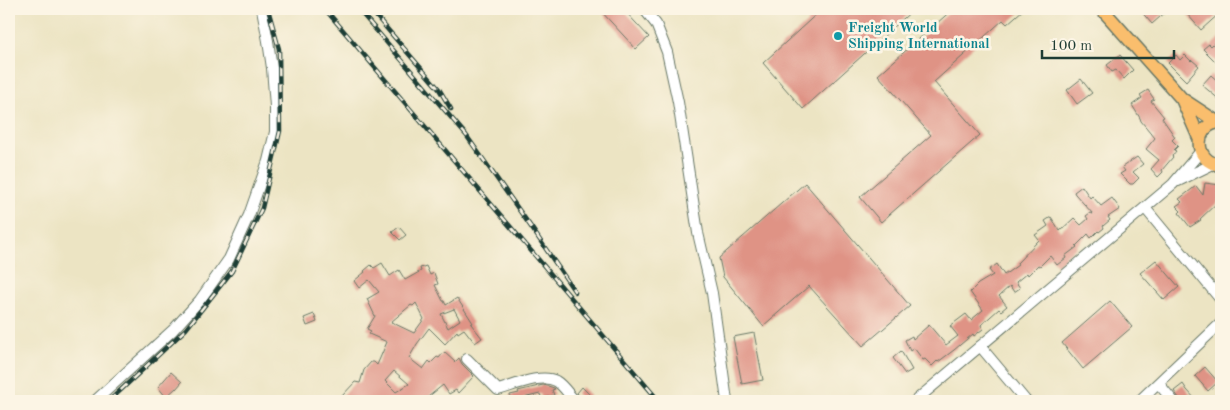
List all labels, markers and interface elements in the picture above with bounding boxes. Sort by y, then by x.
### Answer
place label: Freight World Shipping International [848,21,990,51]
scale bar [1042,28,1175,60]
marker: Freight World Shipping International [832,30,844,42]
text: 100 m [1050,39,1092,54]

